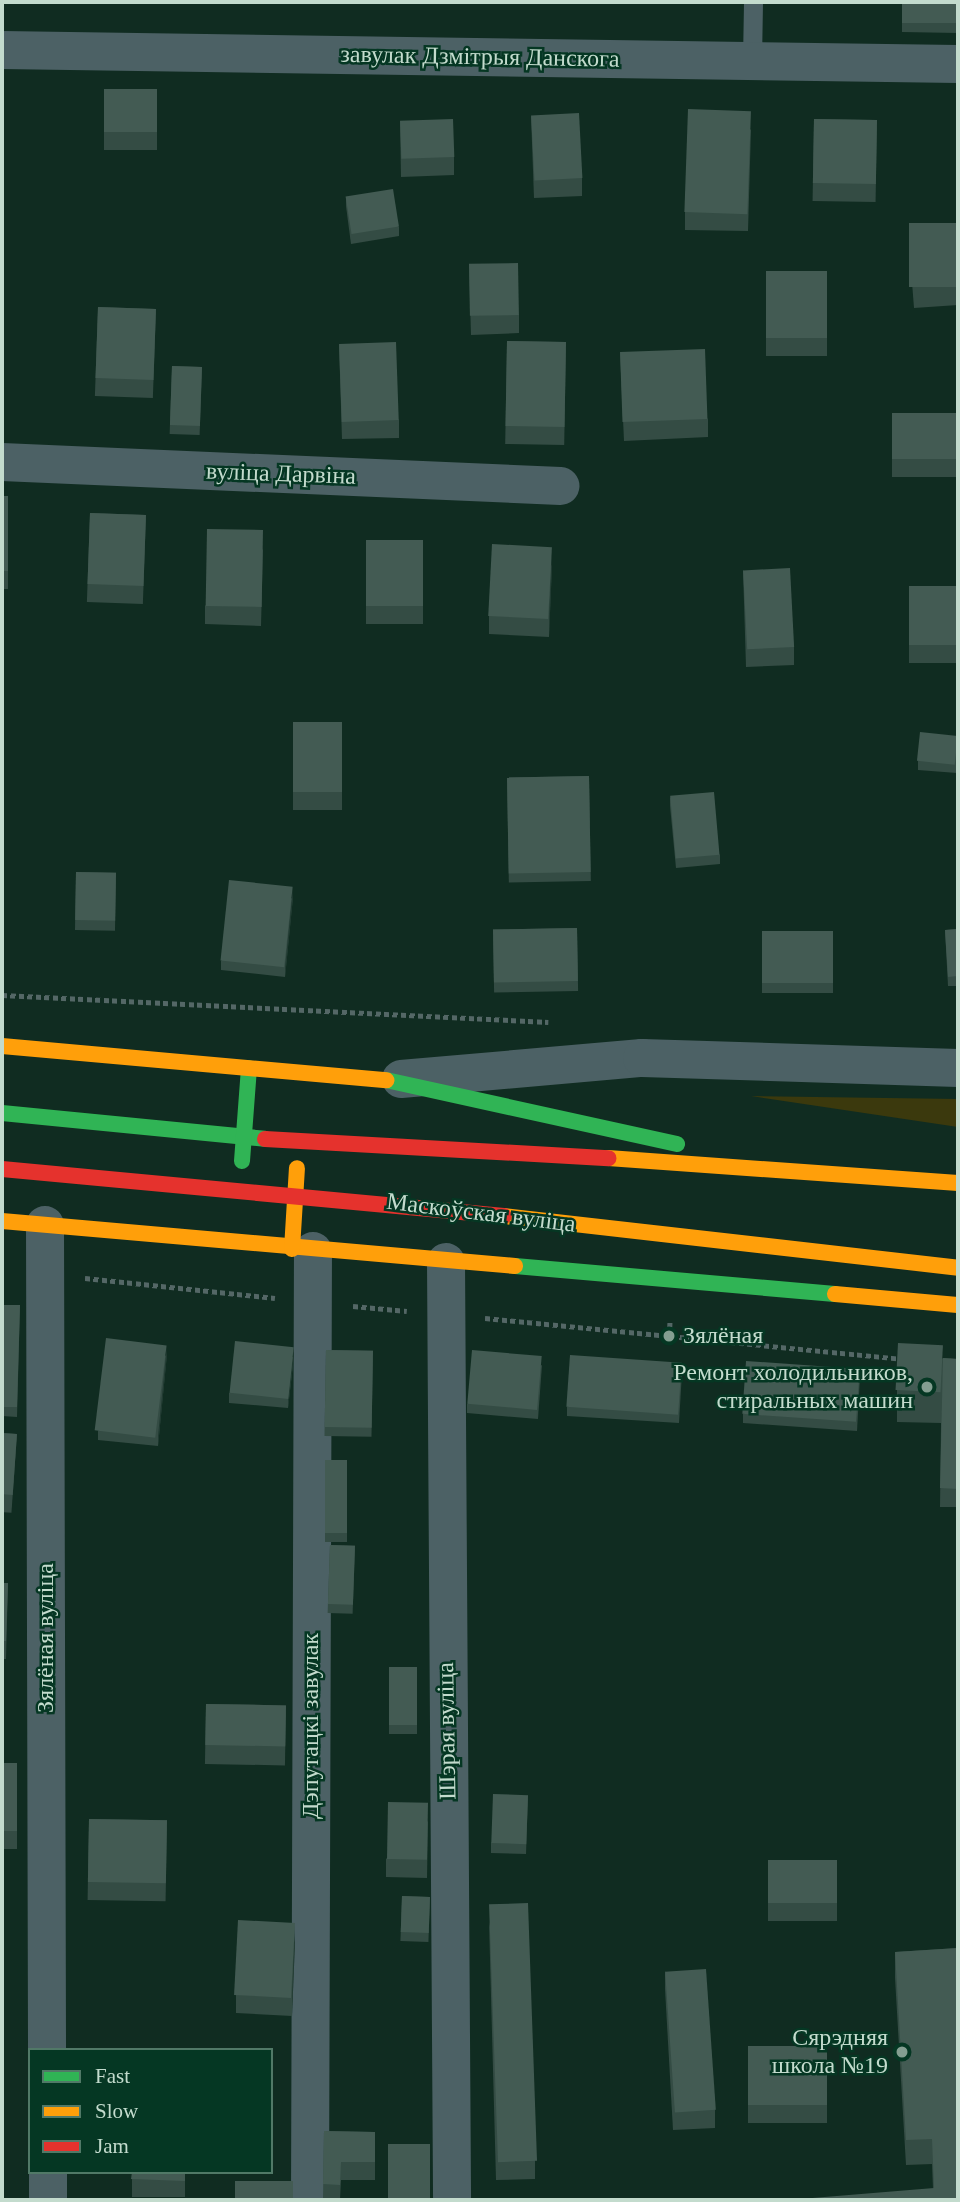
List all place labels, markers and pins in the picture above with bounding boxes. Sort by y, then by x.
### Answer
place label: Зялёная [683,1322,763,1350]
marker: Зялёная [661,1328,677,1344]
place label: Ремонт холодильников, стиральных машин [673,1359,913,1415]
marker: Ремонт холодильников, стиральных машин [919,1379,935,1395]
place label: Сярэдняя школа №19 [772,2024,888,2080]
marker: Сярэдняя школа №19 [894,2044,910,2060]

